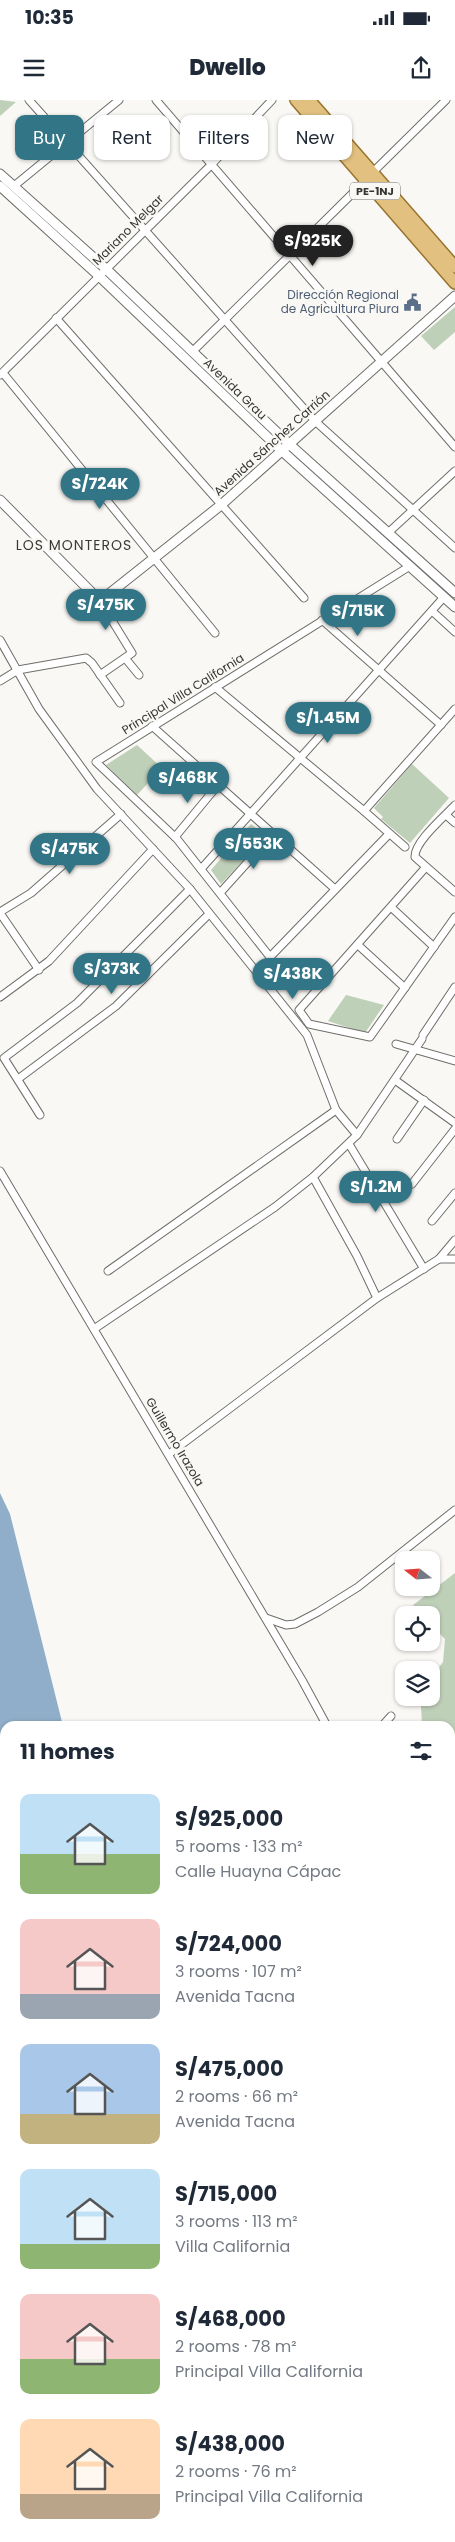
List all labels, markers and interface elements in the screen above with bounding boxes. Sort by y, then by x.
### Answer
text: 10:35 [25,4,74,31]
text: Dwello [189,52,266,83]
icon: menu [20,54,48,82]
icon: share [407,54,435,82]
chip: Buy [15,115,84,160]
chip: Rent [94,115,170,160]
chip: Filters [180,115,268,160]
chip: New [278,115,352,160]
road number: PE-1NJ [350,182,400,200]
street label: Mariano Melgar [88,190,167,269]
pin: S/925K [272,224,354,267]
text: S/925K [284,229,342,252]
place label: Dirección Regional de Agricultura Piura [281,286,399,317]
public building icon: Dirección Regional de Agricultura Piura [403,292,423,312]
street label: Avenida Grau [200,354,271,423]
street label: Avenida Sánchez Carrión [210,386,333,499]
pin: S/724K [59,468,141,510]
text: S/724K [72,472,128,495]
district label: LOS MONTEROS [16,535,132,555]
pin: S/475K [65,588,147,631]
text: S/475K [77,593,135,616]
pin: S/715K [317,594,399,637]
text: S/715K [331,599,385,622]
street label: Principal Villa California [118,649,247,738]
pin: S/1.45M [282,702,374,744]
text: S/1.45M [296,706,360,729]
pin: S/468K [147,762,229,804]
text: S/468K [158,766,218,789]
pin: S/553K [213,828,295,870]
pin: S/475K [29,832,111,875]
text: S/553K [225,832,283,855]
text: S/475K [41,837,99,860]
pin: S/373K [71,952,153,995]
text: S/373K [84,957,140,980]
pin: S/438K [252,958,334,1000]
text: S/438K [263,962,323,985]
pin: S/1.2M [335,1170,417,1213]
text: S/1.2M [350,1175,402,1198]
street label: Guillermo Irazola [142,1394,209,1489]
north arrow [395,1551,440,1596]
map controls [395,1551,440,1706]
button: locate [395,1606,440,1651]
button: layers [395,1661,440,1706]
text: 11 homes [20,1737,115,1766]
icon: filters [407,1737,435,1765]
text: S/925,000 [175,1804,283,1833]
icon: home [60,1814,120,1874]
text: 5 rooms · 133 m² [175,1835,303,1858]
text: Calle Huayna Cápac [175,1860,341,1883]
text: S/724,000 [175,1929,282,1958]
icon: home [60,1939,120,1999]
text: 3 rooms · 107 m² [175,1960,302,1983]
text: Avenida Tacna [175,1985,295,2008]
text: S/475,000 [175,2054,284,2083]
icon: home [60,2064,120,2124]
text: 2 rooms · 66 m² [175,2085,298,2108]
text: Avenida Tacna [175,2110,295,2133]
text: S/715,000 [175,2179,277,2208]
icon: home [60,2189,120,2249]
text: 3 rooms · 113 m² [175,2210,298,2233]
text: Villa California [175,2235,290,2258]
text: S/468,000 [175,2304,286,2333]
icon: home [60,2314,120,2374]
text: 2 rooms · 78 m² [175,2335,297,2358]
text: Principal Villa California [175,2360,363,2383]
text: S/438,000 [175,2429,285,2458]
icon: home [60,2439,120,2499]
text: 2 rooms · 76 m² [175,2460,297,2483]
text: Principal Villa California [175,2485,363,2508]

